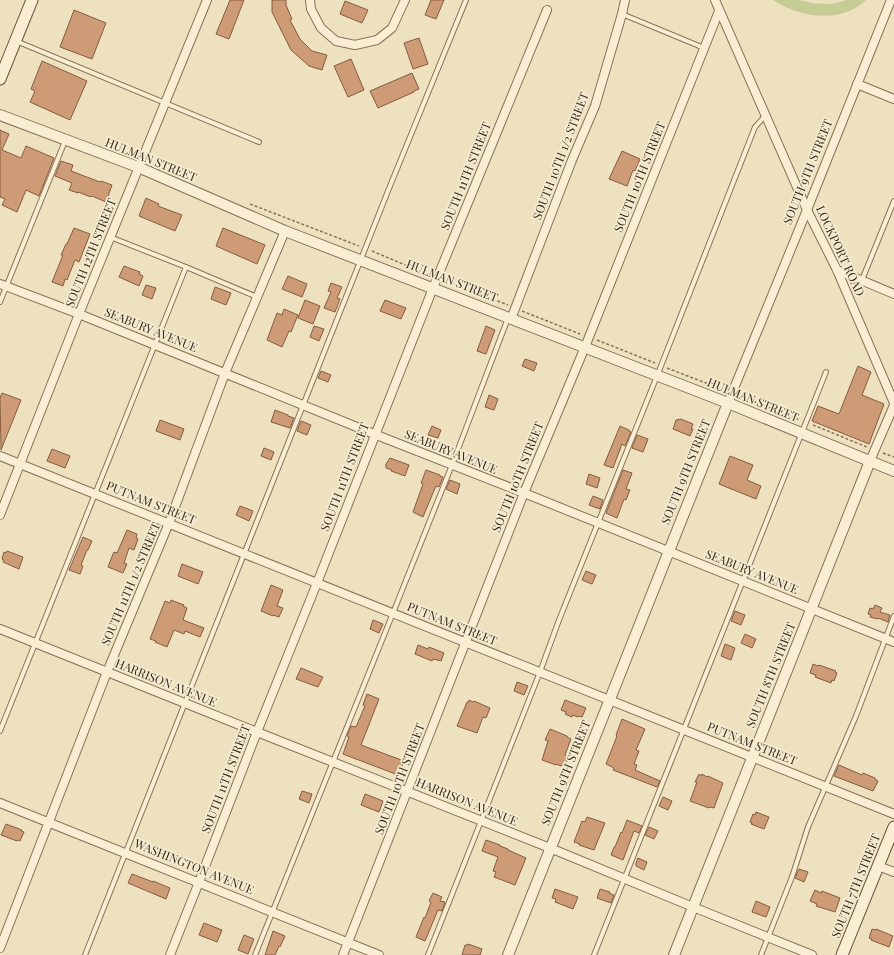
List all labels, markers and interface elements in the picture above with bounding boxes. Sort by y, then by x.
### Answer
street label: SOUTH 10TH 1/2 STREET [528,89,592,222]
street label: SOUTH 9TH STREET [779,116,836,227]
street label: SOUTH 10TH STREET [610,118,669,234]
street label: SOUTH 11TH STREET [436,119,494,232]
street label: HULMAN STREET [103,133,200,185]
street label: SOUTH 12TH STREET [61,195,120,310]
street label: LOCKPORT ROAD [813,203,869,299]
street label: HULMAN STREET [404,255,501,305]
street label: SEABURY AVENUE [102,303,200,355]
street label: HULMAN STREET [705,373,802,425]
street label: SOUTH 9TH STREET [657,416,714,527]
street label: SOUTH 10TH STREET [488,418,547,534]
street label: SOUTH 11TH STREET [316,420,372,533]
street label: SEABURY AVENUE [402,425,500,477]
street label: PUTNAM STREET [104,477,199,528]
street label: SOUTH 11TH 1/2 STREET [97,519,164,648]
street label: SEABURY AVENUE [703,545,801,597]
street label: PUTNAM STREET [405,598,500,649]
street label: SOUTH 8TH STREET [742,619,799,730]
street label: HARRISON AVENUE [113,654,220,710]
street label: SOUTH 9TH STREET [537,717,594,828]
street label: PUTNAM STREET [705,718,800,769]
street label: SOUTH 10TH STREET [370,720,428,837]
street label: SOUTH 11TH STREET [197,722,253,835]
street label: HARRISON AVENUE [414,773,521,829]
street label: SOUTH 7TH STREET [827,831,884,940]
street label: WASHINGTON AVENUE [131,834,256,897]

